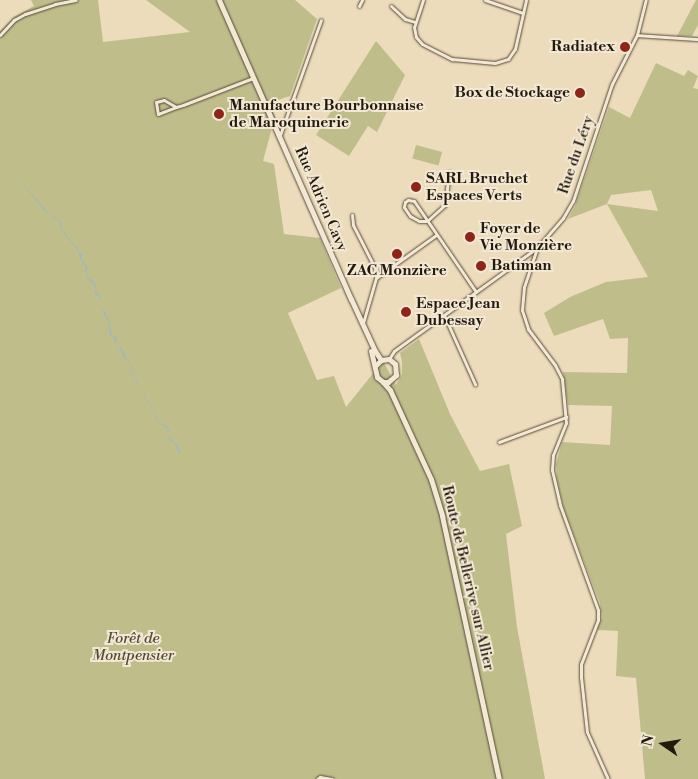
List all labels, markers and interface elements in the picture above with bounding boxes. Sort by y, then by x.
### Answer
place label: Radiatex [551,38,615,56]
marker: Radiatex [619,41,631,53]
place label: Box de Stockage [454,84,570,102]
marker: Box de Stockage [574,87,586,99]
place label: Manufacture Bourbonnaise de Maroquinerie [229,96,424,131]
marker: Manufacture Bourbonnaise de Maroquinerie [213,108,225,120]
street label: Rue du Léry [554,114,598,196]
street label: Rue Adrien Cavy [291,144,351,254]
place label: SARL Bruchet Espaces Verts [426,169,528,204]
marker: SARL Bruchet Espaces Verts [410,181,422,193]
place label: Foyer de Vie Monzière [480,219,572,254]
marker: Foyer de Vie Monzière [464,231,476,243]
marker: ZAC Monzière [391,248,403,260]
place label: Batiman [491,257,551,275]
marker: Batiman [475,260,487,272]
place label: ZAC Monzière [347,262,447,280]
place label: Espace Jean Dubessay [416,294,500,329]
marker: Espace Jean Dubessay [400,306,412,318]
street label: Route de Bellerive sur Allier [438,484,498,672]
park label: Forêt de Montpensier [92,629,174,664]
north arrow [638,719,688,769]
text: N [638,733,658,748]

